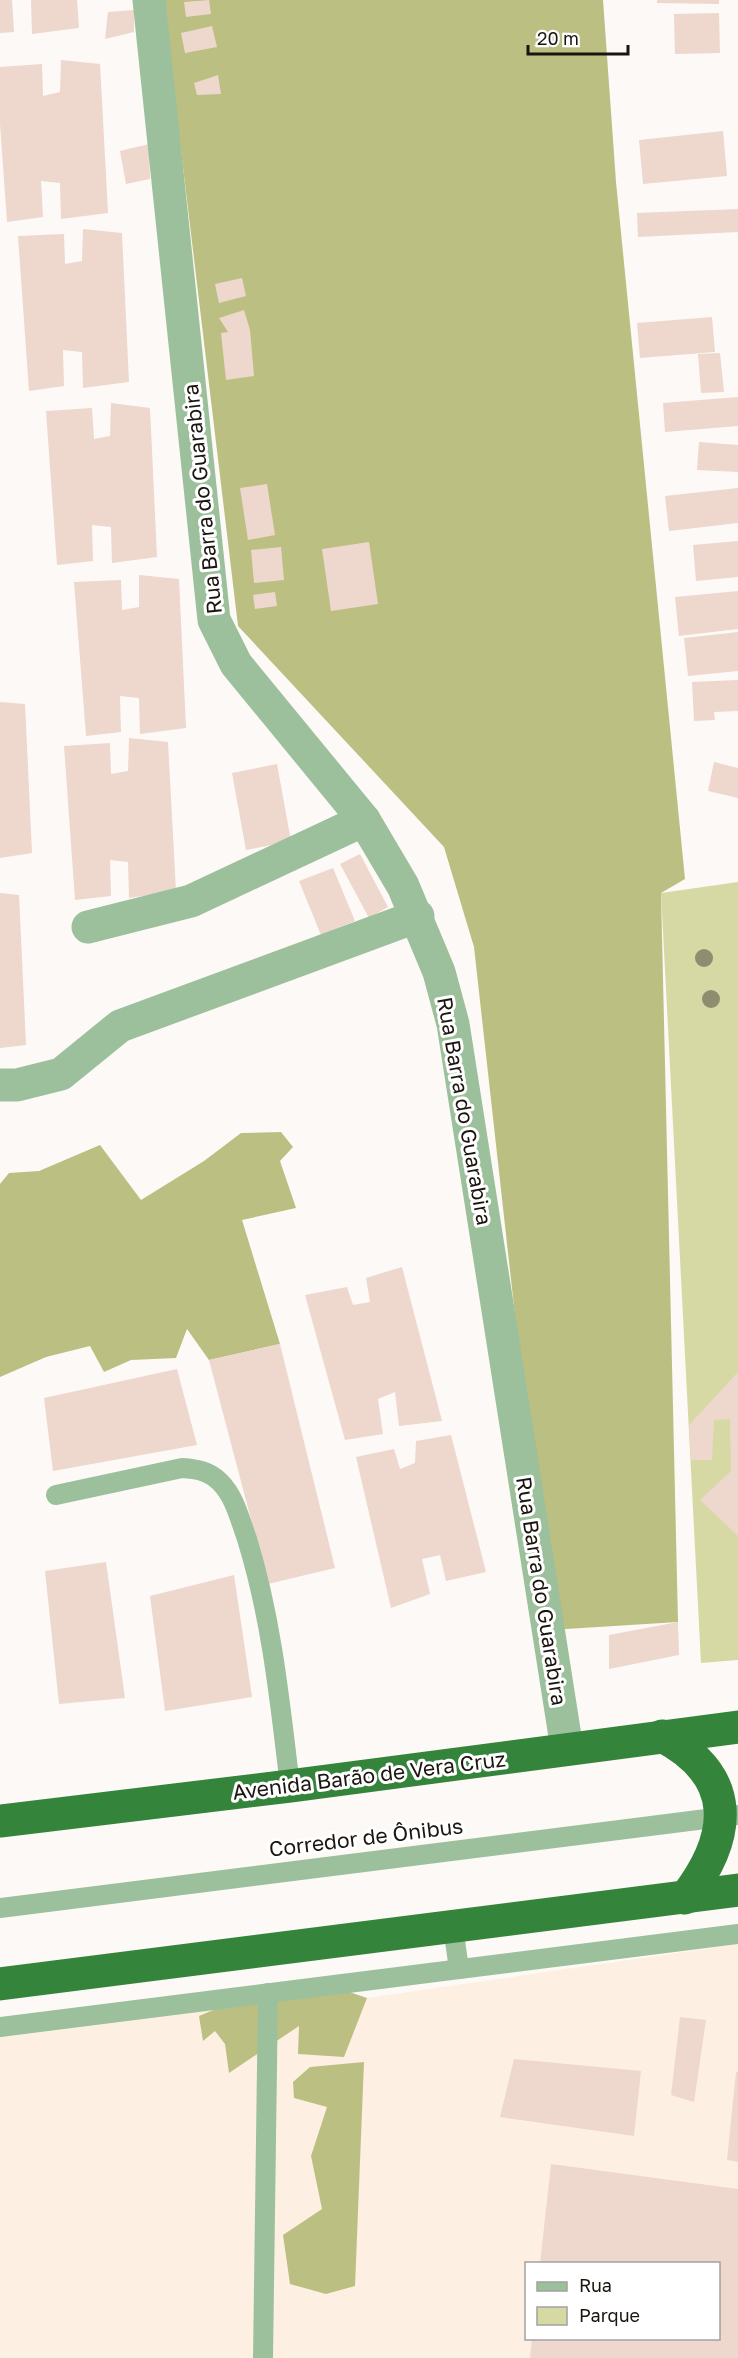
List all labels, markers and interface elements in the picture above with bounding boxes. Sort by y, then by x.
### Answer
scale bar [528,18,628,56]
text: 20 m [537,27,579,49]
street label: Rua Barra do Guarabira [177,383,227,615]
street label: Rua Barra do Guarabira [432,995,498,1227]
street label: Rua Barra do Guarabira [511,1475,573,1707]
street label: Avenida Barão de Vera Cruz [231,1745,507,1805]
street label: Corredor de Ônibus [267,1812,465,1862]
legend [525,2262,720,2340]
text: Rua [579,2274,612,2296]
text: Parque [579,2304,640,2326]

